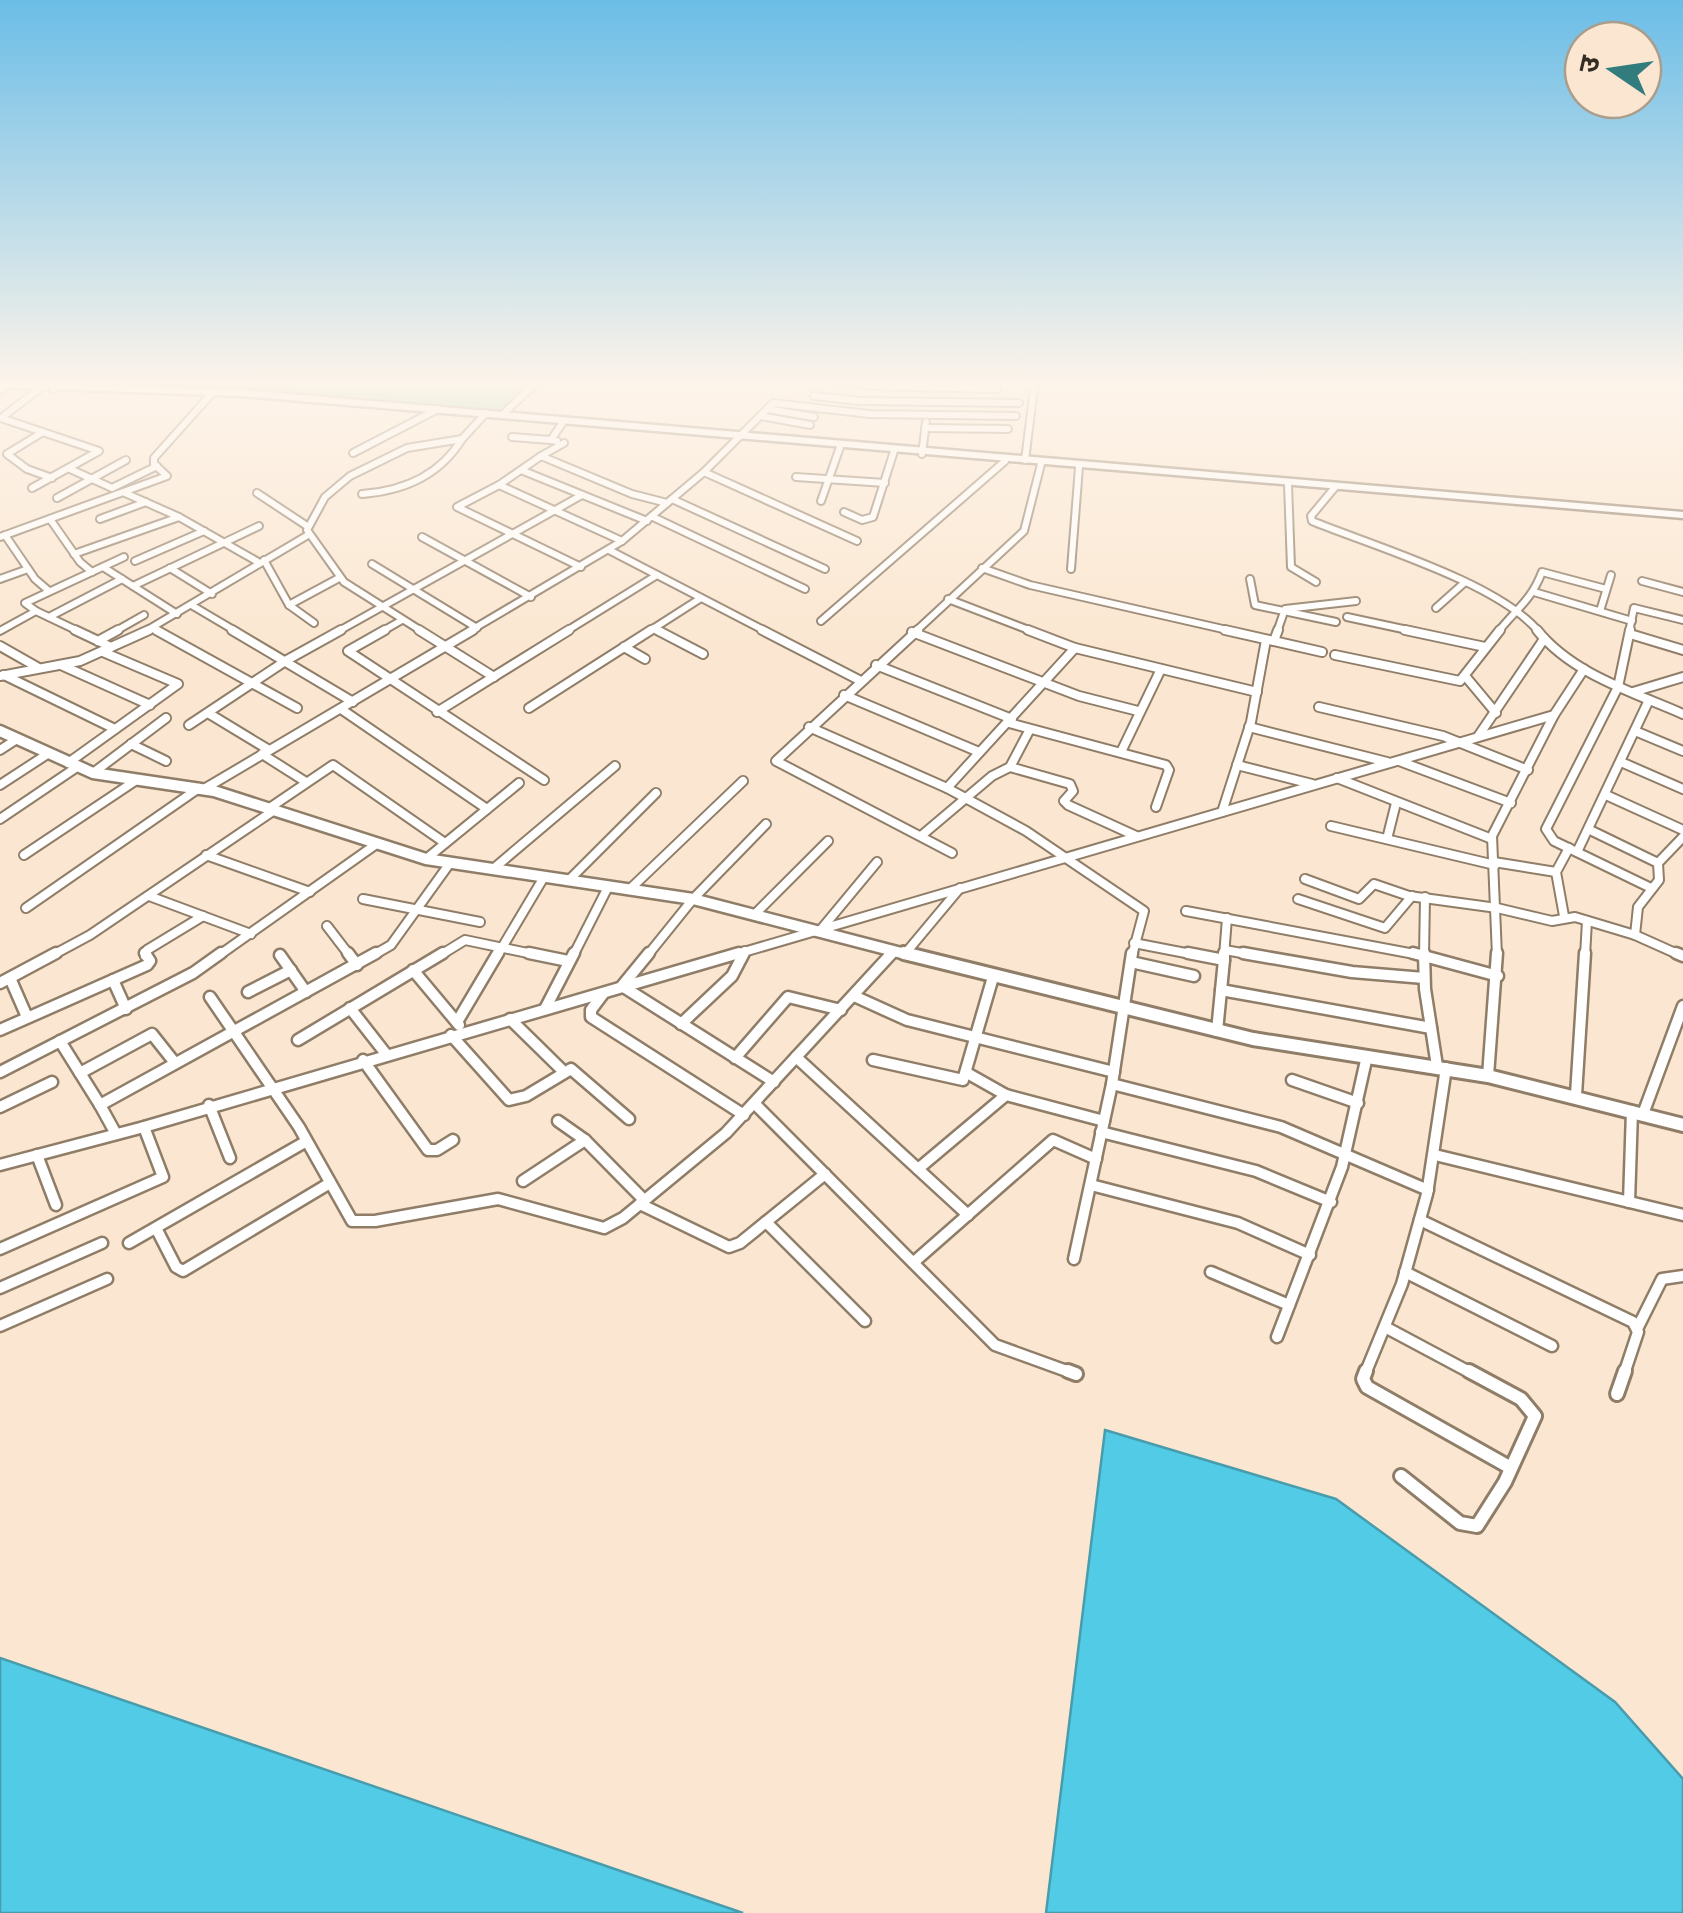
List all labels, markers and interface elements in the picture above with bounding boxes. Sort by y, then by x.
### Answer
north arrow [1563,20,1663,120]
text: उ [1570,52,1607,76]

